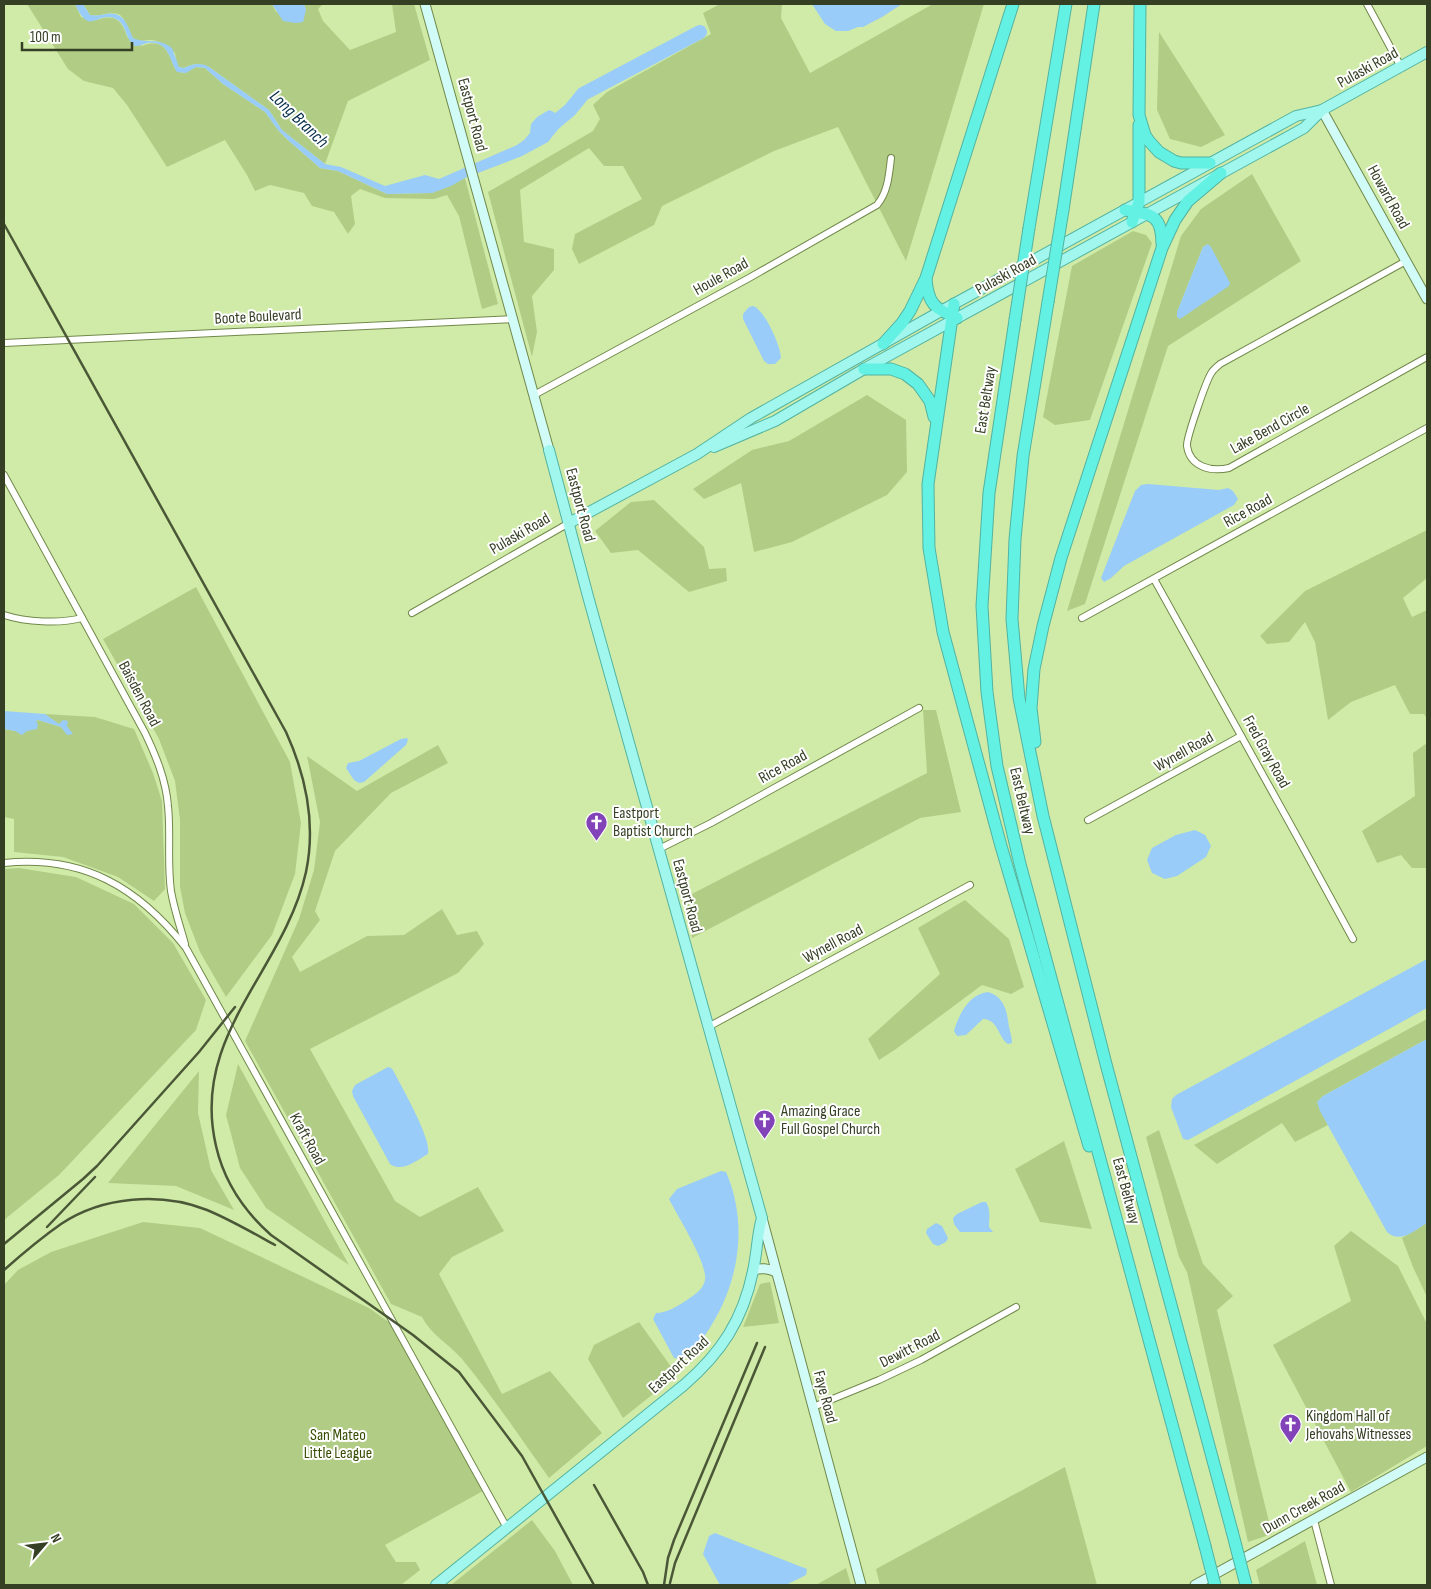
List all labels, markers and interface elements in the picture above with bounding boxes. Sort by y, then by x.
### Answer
scale bar [22,20,132,52]
text: 100 m [30,28,61,47]
street label: Pulaski Road [1334,44,1402,92]
street label: Eastport Road [453,76,491,154]
water label: Long Branch [265,86,333,152]
street label: Howard Road [1363,162,1413,232]
street label: Pulaski Road [972,251,1040,299]
street label: Houle Road [690,254,752,300]
street label: Boote Boulevard [214,305,302,329]
street label: East Beltway [971,365,1001,435]
street label: Lake Bend Circle [1227,399,1313,459]
street label: Eastport Road [561,466,599,544]
street label: Rice Road [1221,490,1275,532]
street label: Pulaski Road [486,509,554,559]
street label: Baisden Road [114,658,164,730]
street label: Fred Gray Road [1238,712,1294,792]
street label: Wynell Road [1151,728,1217,776]
street label: Rice Road [756,746,810,788]
street label: East Beltway [1005,766,1039,836]
place label: Eastport Baptist Church [613,804,693,841]
church icon: Eastport Baptist Church [585,810,609,841]
street label: Eastport Road [668,857,706,935]
street label: Wynell Road [800,920,866,968]
place label: Amazing Grace Full Gospel Church [780,1102,880,1139]
church icon: Amazing Grace Full Gospel Church [753,1108,777,1139]
street label: Kraft Road [285,1110,329,1168]
street label: East Beltway [1108,1156,1144,1226]
street label: Dewitt Road [877,1326,943,1372]
street label: Eastport Road [645,1332,713,1398]
street label: Faye Road [809,1369,841,1425]
place label: Kingdom Hall of Jehovahs Witnesses [1305,1407,1412,1444]
church icon: Kingdom Hall of Jehovahs Witnesses [1278,1413,1302,1444]
park label: San Mateo Little League [304,1426,372,1463]
street label: Dunn Creek Road [1260,1478,1348,1538]
north arrow [20,1519,70,1569]
text: N [47,1531,65,1545]

